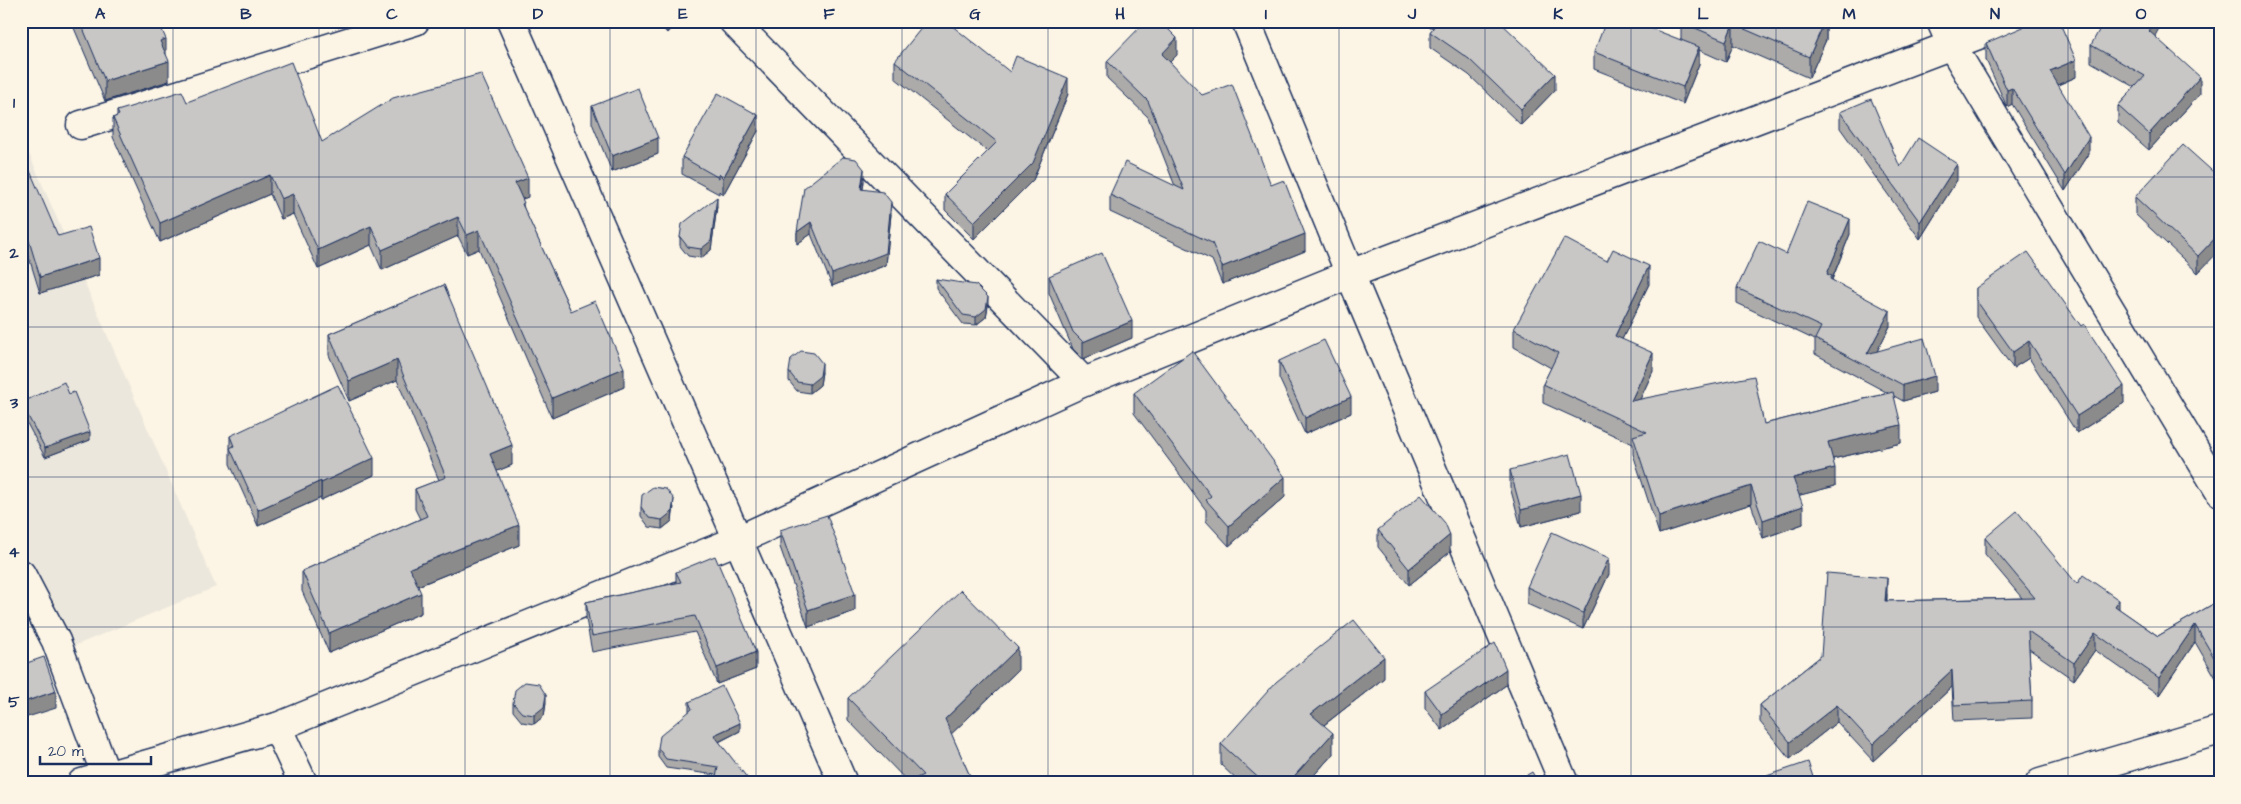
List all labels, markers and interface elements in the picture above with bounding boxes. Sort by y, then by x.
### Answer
text: A [95,3,106,25]
text: B [240,3,252,25]
text: C [386,3,398,25]
text: D [533,3,544,25]
text: E [678,3,688,25]
text: F [823,3,835,25]
text: G [969,3,981,25]
text: H [1115,3,1125,25]
text: I [1265,3,1267,25]
text: J [1407,3,1417,25]
text: K [1553,3,1563,25]
text: L [1697,3,1709,25]
text: M [1842,3,1856,25]
text: N [1990,3,2000,25]
text: O [2136,3,2147,25]
text: 1 [13,92,16,114]
text: 2 [8,242,19,264]
text: 3 [9,392,19,414]
text: 4 [9,541,20,563]
text: 5 [8,691,20,713]
scale bar [40,734,151,766]
text: 20 m [48,741,84,762]

